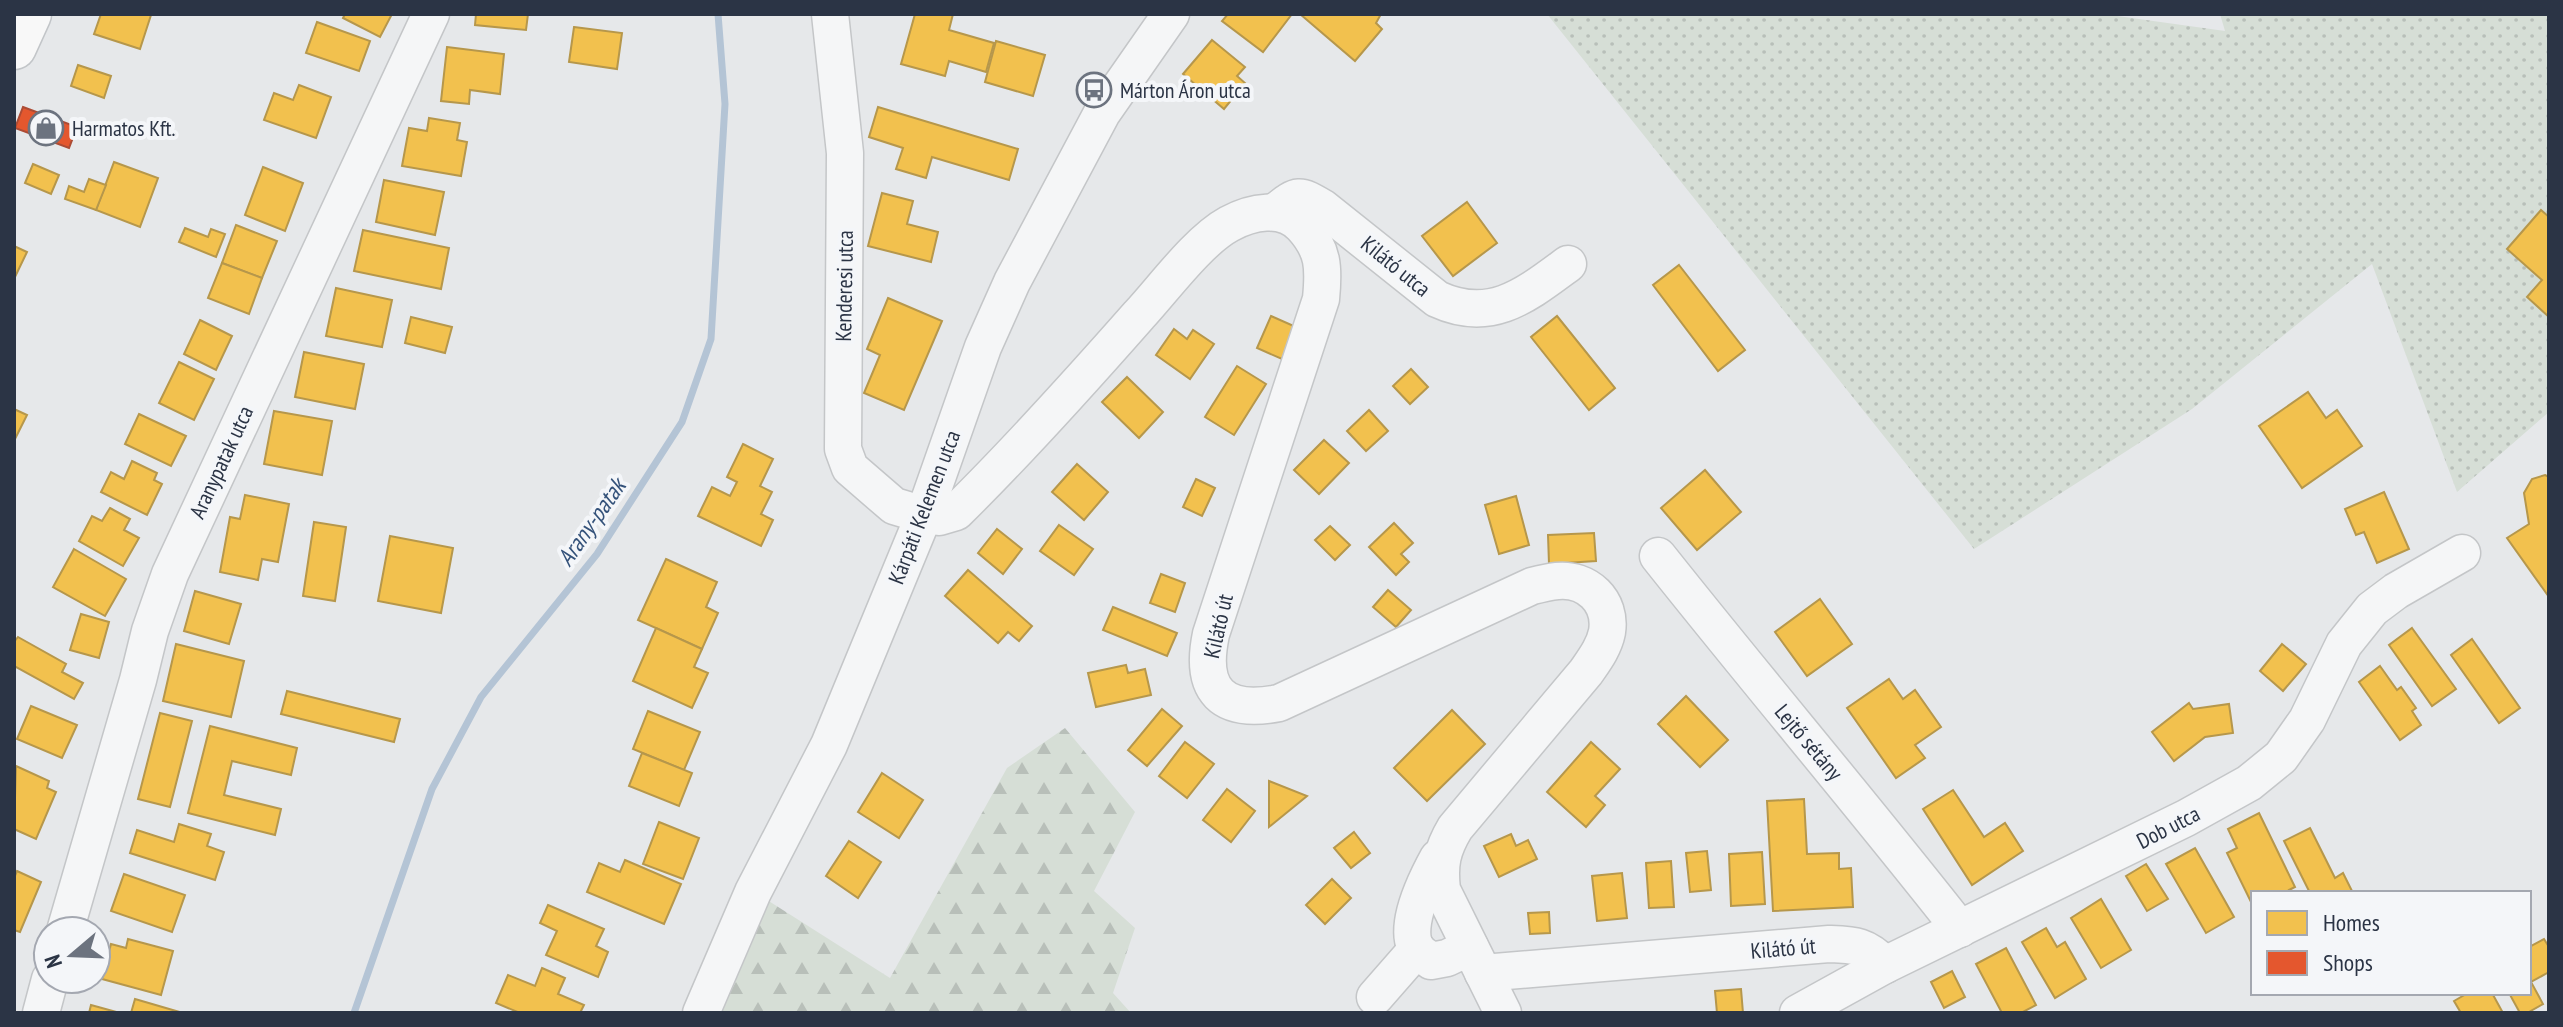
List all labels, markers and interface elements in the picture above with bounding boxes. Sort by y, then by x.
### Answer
bus stop icon: Márton Áron utca [1075,71,1113,109]
place label: Márton Áron utca [1120,76,1251,104]
shop icon: Harmatos Kft. [27,109,65,147]
place label: Harmatos Kft. [72,114,176,142]
street label: Kilátó utca [1355,229,1437,303]
street label: Kenderesi utca [829,230,859,342]
street label: Aranypatak utca [183,401,259,523]
street label: Kárpáti Kelemen utca [882,426,966,588]
water label: Arany-patak [550,470,634,572]
street label: Kilátó út [1197,591,1239,661]
street label: Lejtő sétány [1769,698,1850,787]
street label: Dob utca [2132,799,2204,855]
legend [2251,891,2531,995]
text: Homes [2323,907,2380,938]
north arrow [32,915,112,995]
street label: Kilátó út [1749,931,1817,965]
text: Shops [2323,947,2373,978]
text: N [38,951,68,972]

